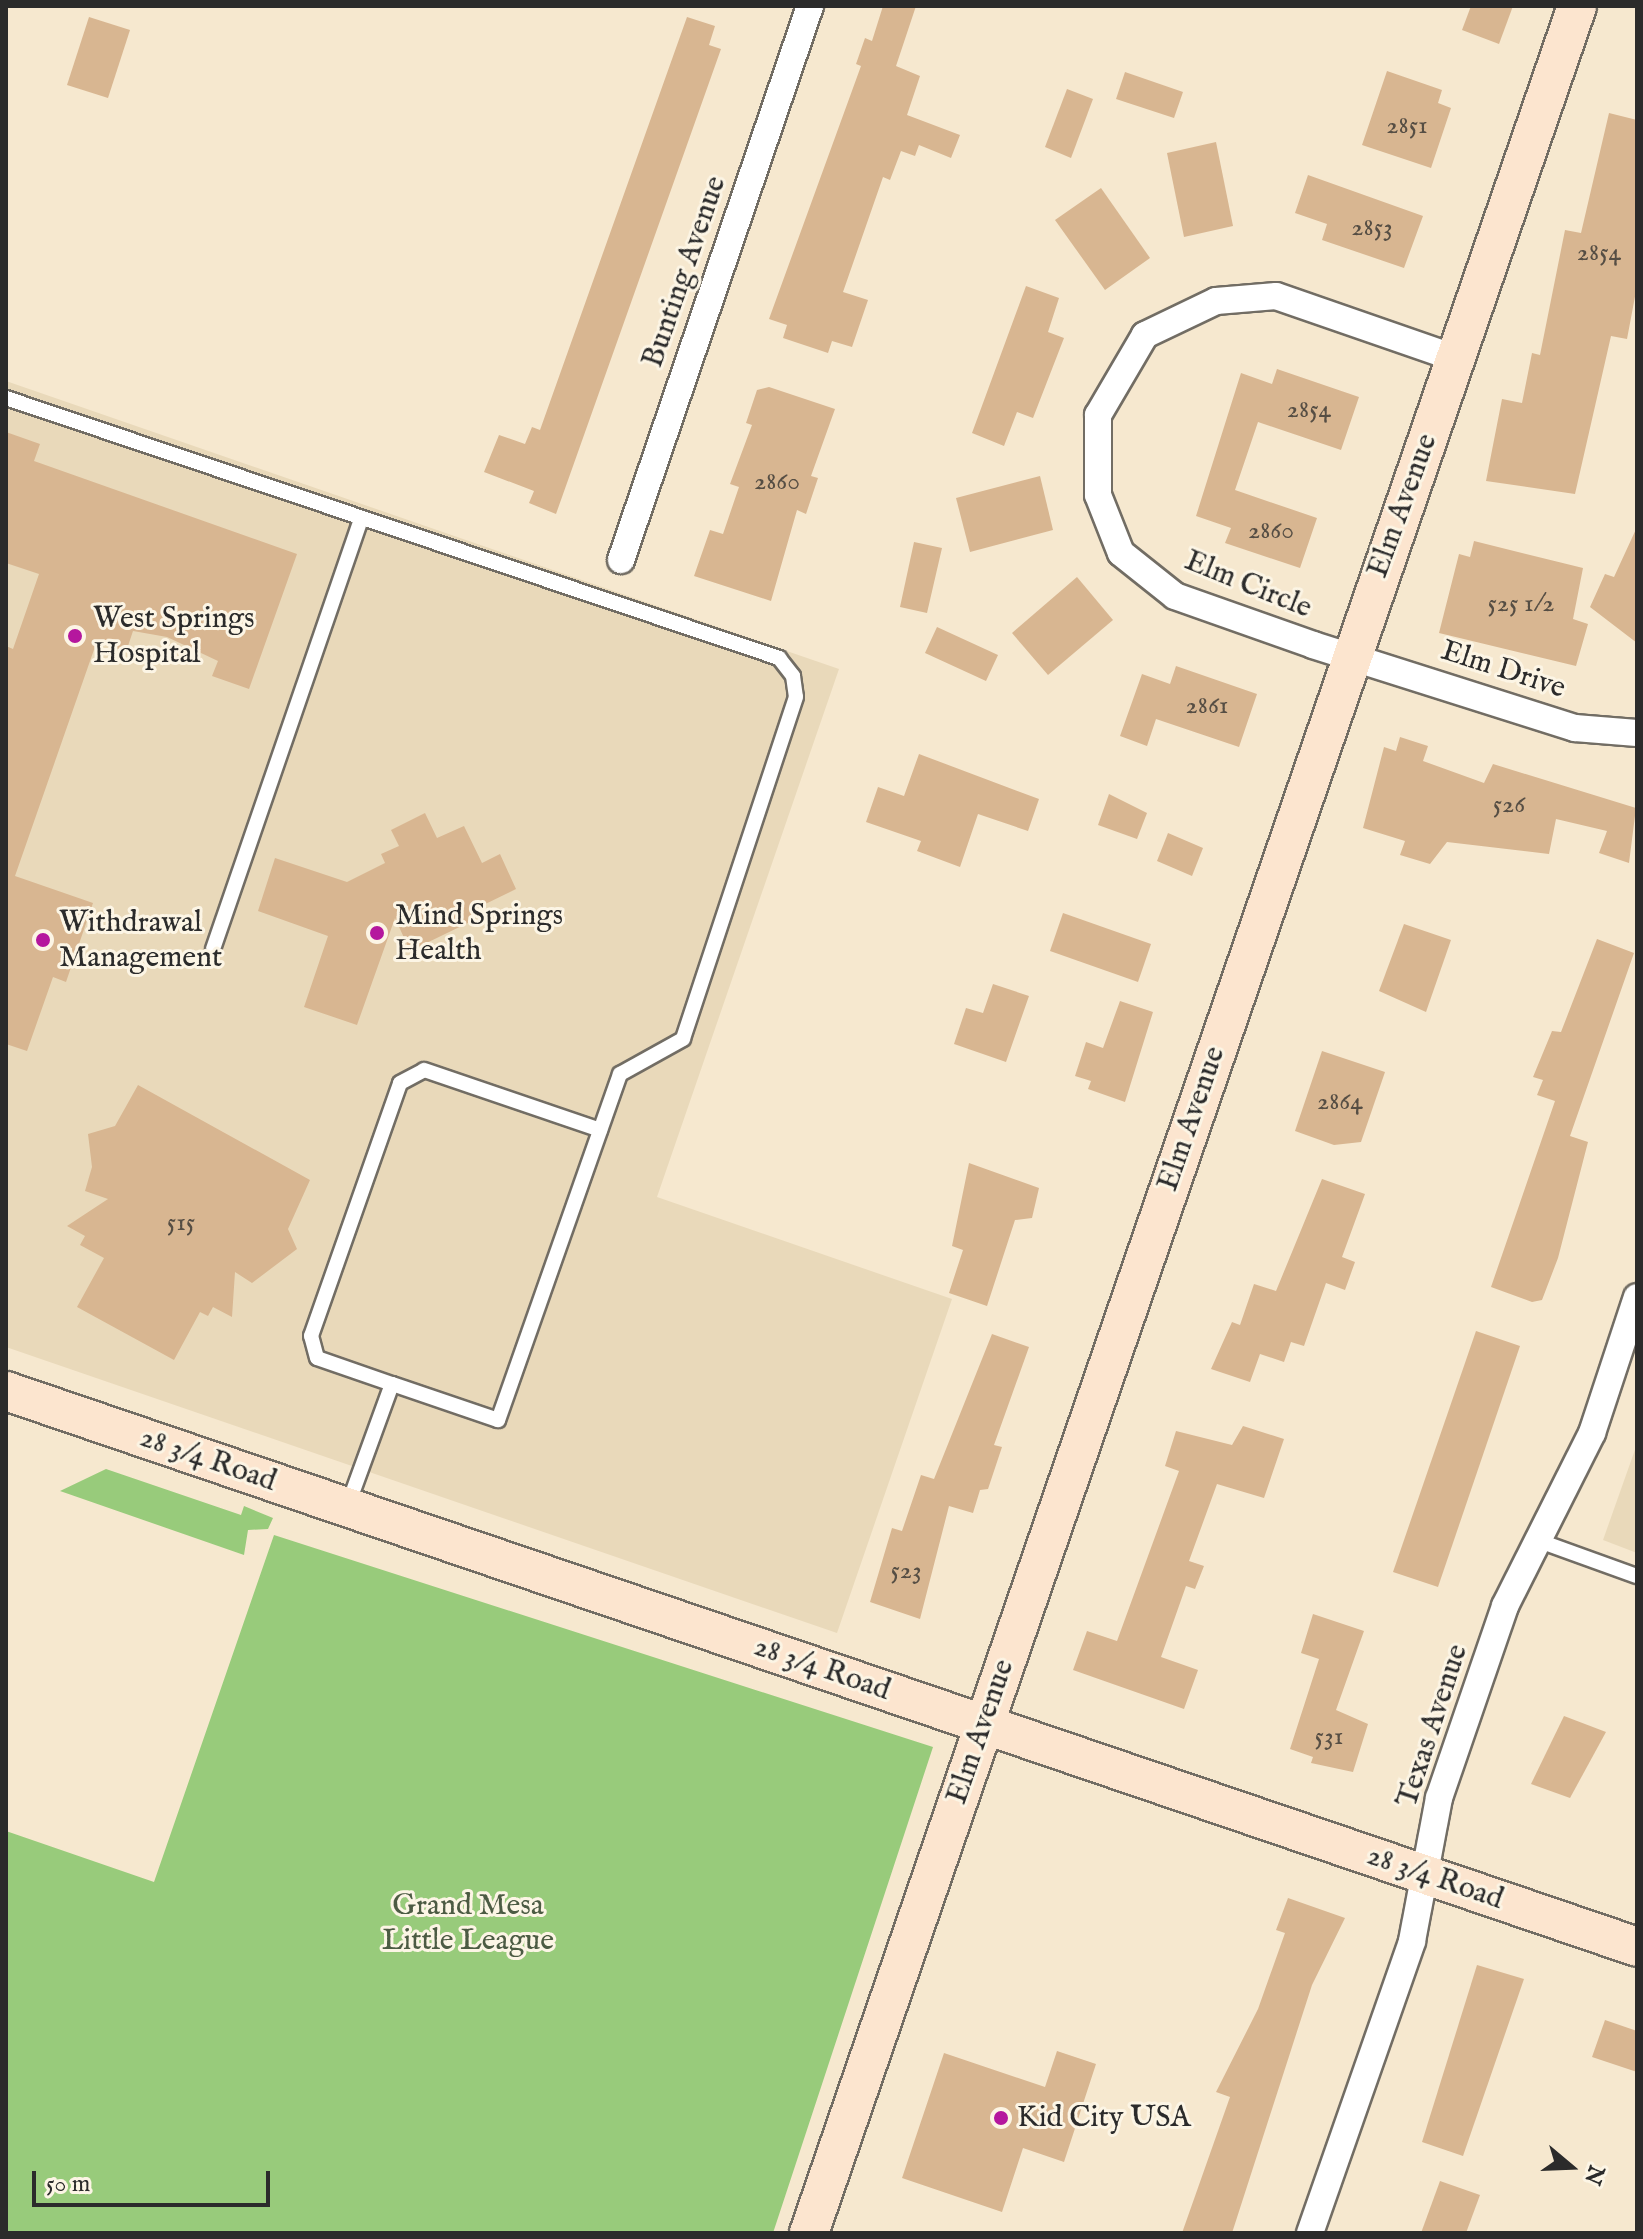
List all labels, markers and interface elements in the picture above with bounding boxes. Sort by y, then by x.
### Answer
house number: 2851 [1386,110,1428,142]
street label: Bunting Avenue [635,172,735,372]
house number: 2853 [1351,212,1393,244]
house number: 2854 [1577,237,1621,269]
house number: 2854 [1287,394,1331,426]
street label: Elm Avenue [1360,429,1446,583]
house number: 2860 [754,466,800,498]
house number: 2860 [1248,515,1294,547]
street label: Elm Circle [1179,543,1317,627]
house number: 525 1/2 [1487,588,1555,620]
place label: West Springs Hospital [93,601,255,672]
marker: West Springs Hospital [64,625,86,647]
street label: Elm Drive [1436,633,1570,707]
house number: 2861 [1186,690,1228,722]
house number: 526 [1493,789,1525,821]
place label: Mind Springs Health [395,898,563,968]
place label: Withdrawal Management [59,905,222,976]
marker: Mind Springs Health [366,922,388,944]
marker: Withdrawal Management [34,931,52,949]
street label: Elm Avenue [1150,1042,1234,1196]
house number: 2864 [1317,1086,1363,1118]
house number: 515 [167,1207,195,1239]
street label: 28 3/4 Road [135,1420,281,1500]
house number: 523 [890,1555,922,1587]
street label: 28 3/4 Road [749,1629,895,1709]
street label: Texas Avenue [1390,1640,1476,1812]
street label: Elm Avenue [939,1655,1023,1809]
house number: 531 [1315,1721,1343,1753]
street label: 28 3/4 Road [1362,1838,1508,1918]
park label: Grand Mesa Little League [382,1888,554,1958]
place label: Kid City USA [1017,2100,1191,2136]
marker: Kid City USA [992,2109,1010,2127]
north arrow [1531,2127,1611,2207]
scale bar [36,2155,274,2205]
text: N [1577,2161,1610,2188]
text: 50 m [46,2169,90,2200]

